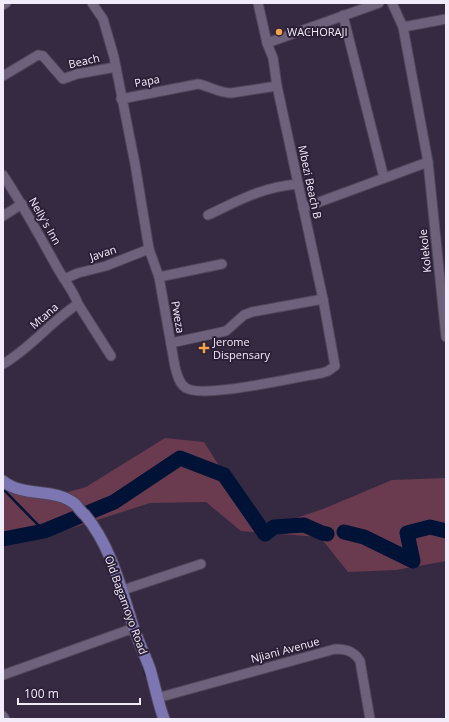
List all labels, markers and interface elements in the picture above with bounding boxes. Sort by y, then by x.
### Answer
place label: WACHORAJI [287,24,347,39]
marker: WACHORAJI [274,27,284,37]
street label: Beach [67,50,101,71]
street label: Papa [133,71,161,90]
street label: Mbezi Beach B [295,144,326,220]
street label: Nelly's Inn [26,194,65,247]
street label: Kolekole [415,229,434,274]
street label: Javan [87,241,118,264]
street label: Mtana [26,299,61,332]
street label: Pweza [168,300,189,334]
place label: Jerome Dispensary [212,334,271,362]
marker: Jerome Dispensary [198,342,210,354]
street label: Old Bagamoyo Road [102,553,151,656]
street label: Njiani Avenue [249,633,321,666]
scale bar [18,680,140,706]
text: 100 m [24,685,59,702]

